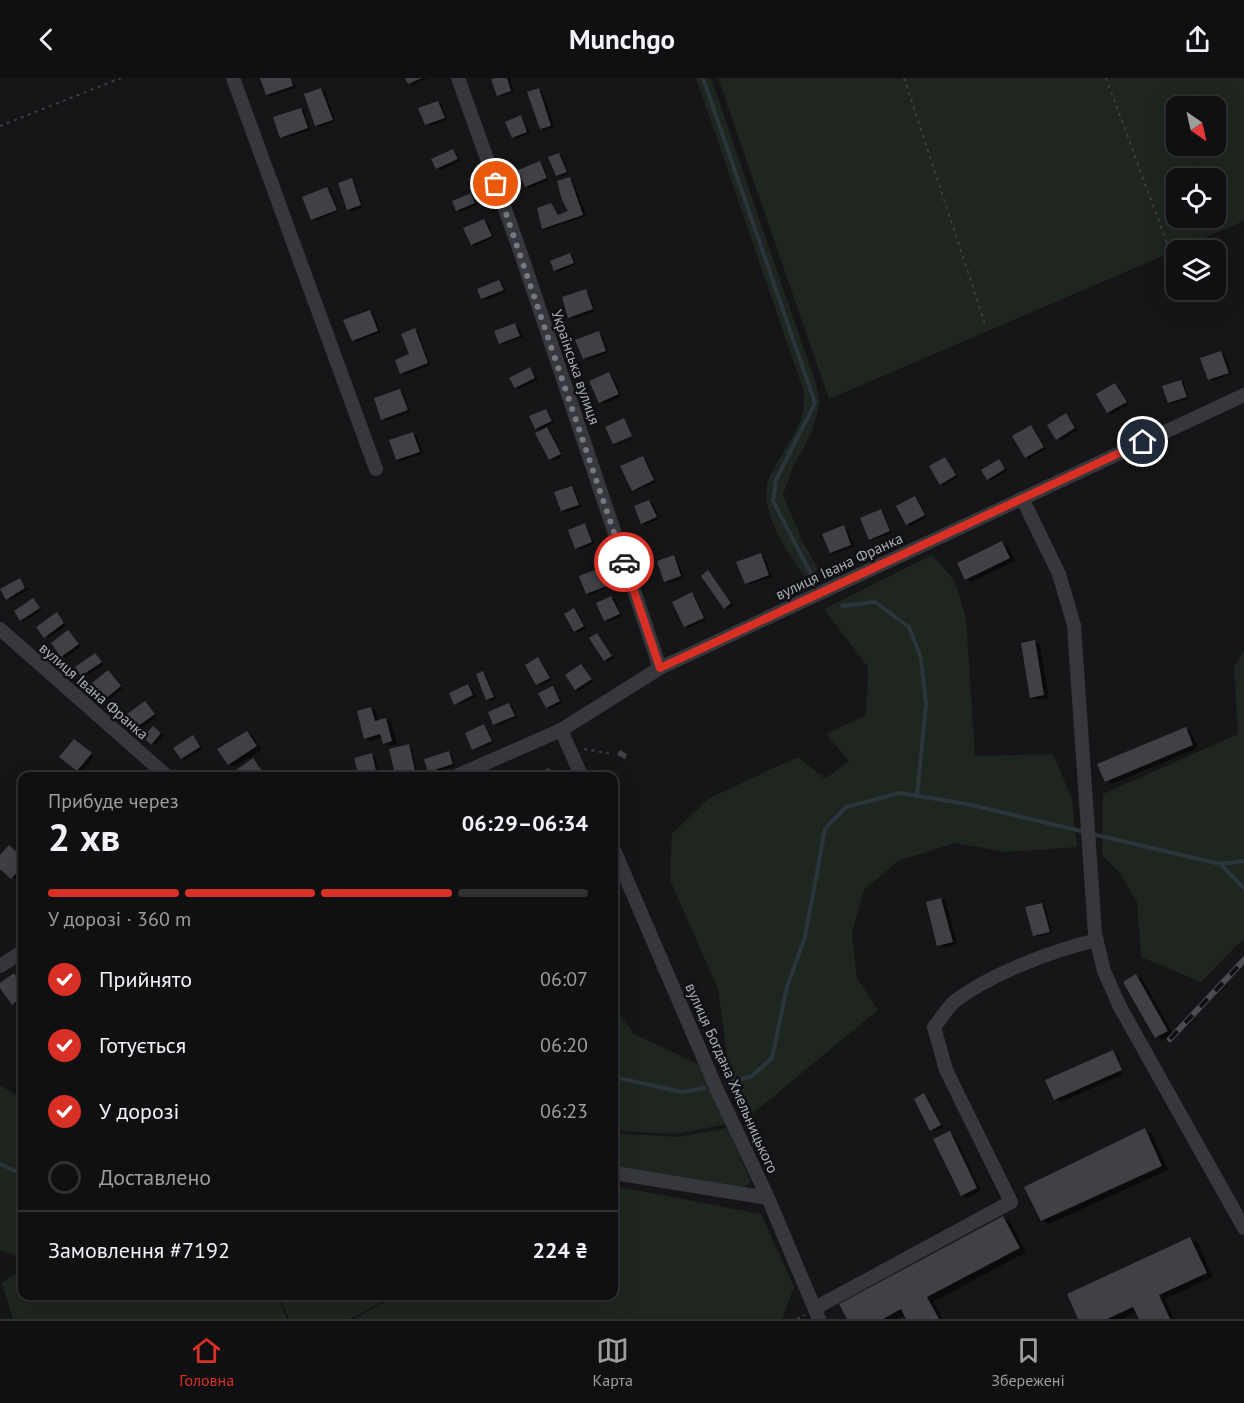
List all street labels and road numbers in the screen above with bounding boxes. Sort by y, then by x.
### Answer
street label: Українська вулиця [547,307,605,427]
street label: вулиця Івана Франка [772,528,906,604]
street label: вулиця Івана Франка [36,639,152,743]
street label: вулиця Богдана Хмельницького [681,980,783,1176]

